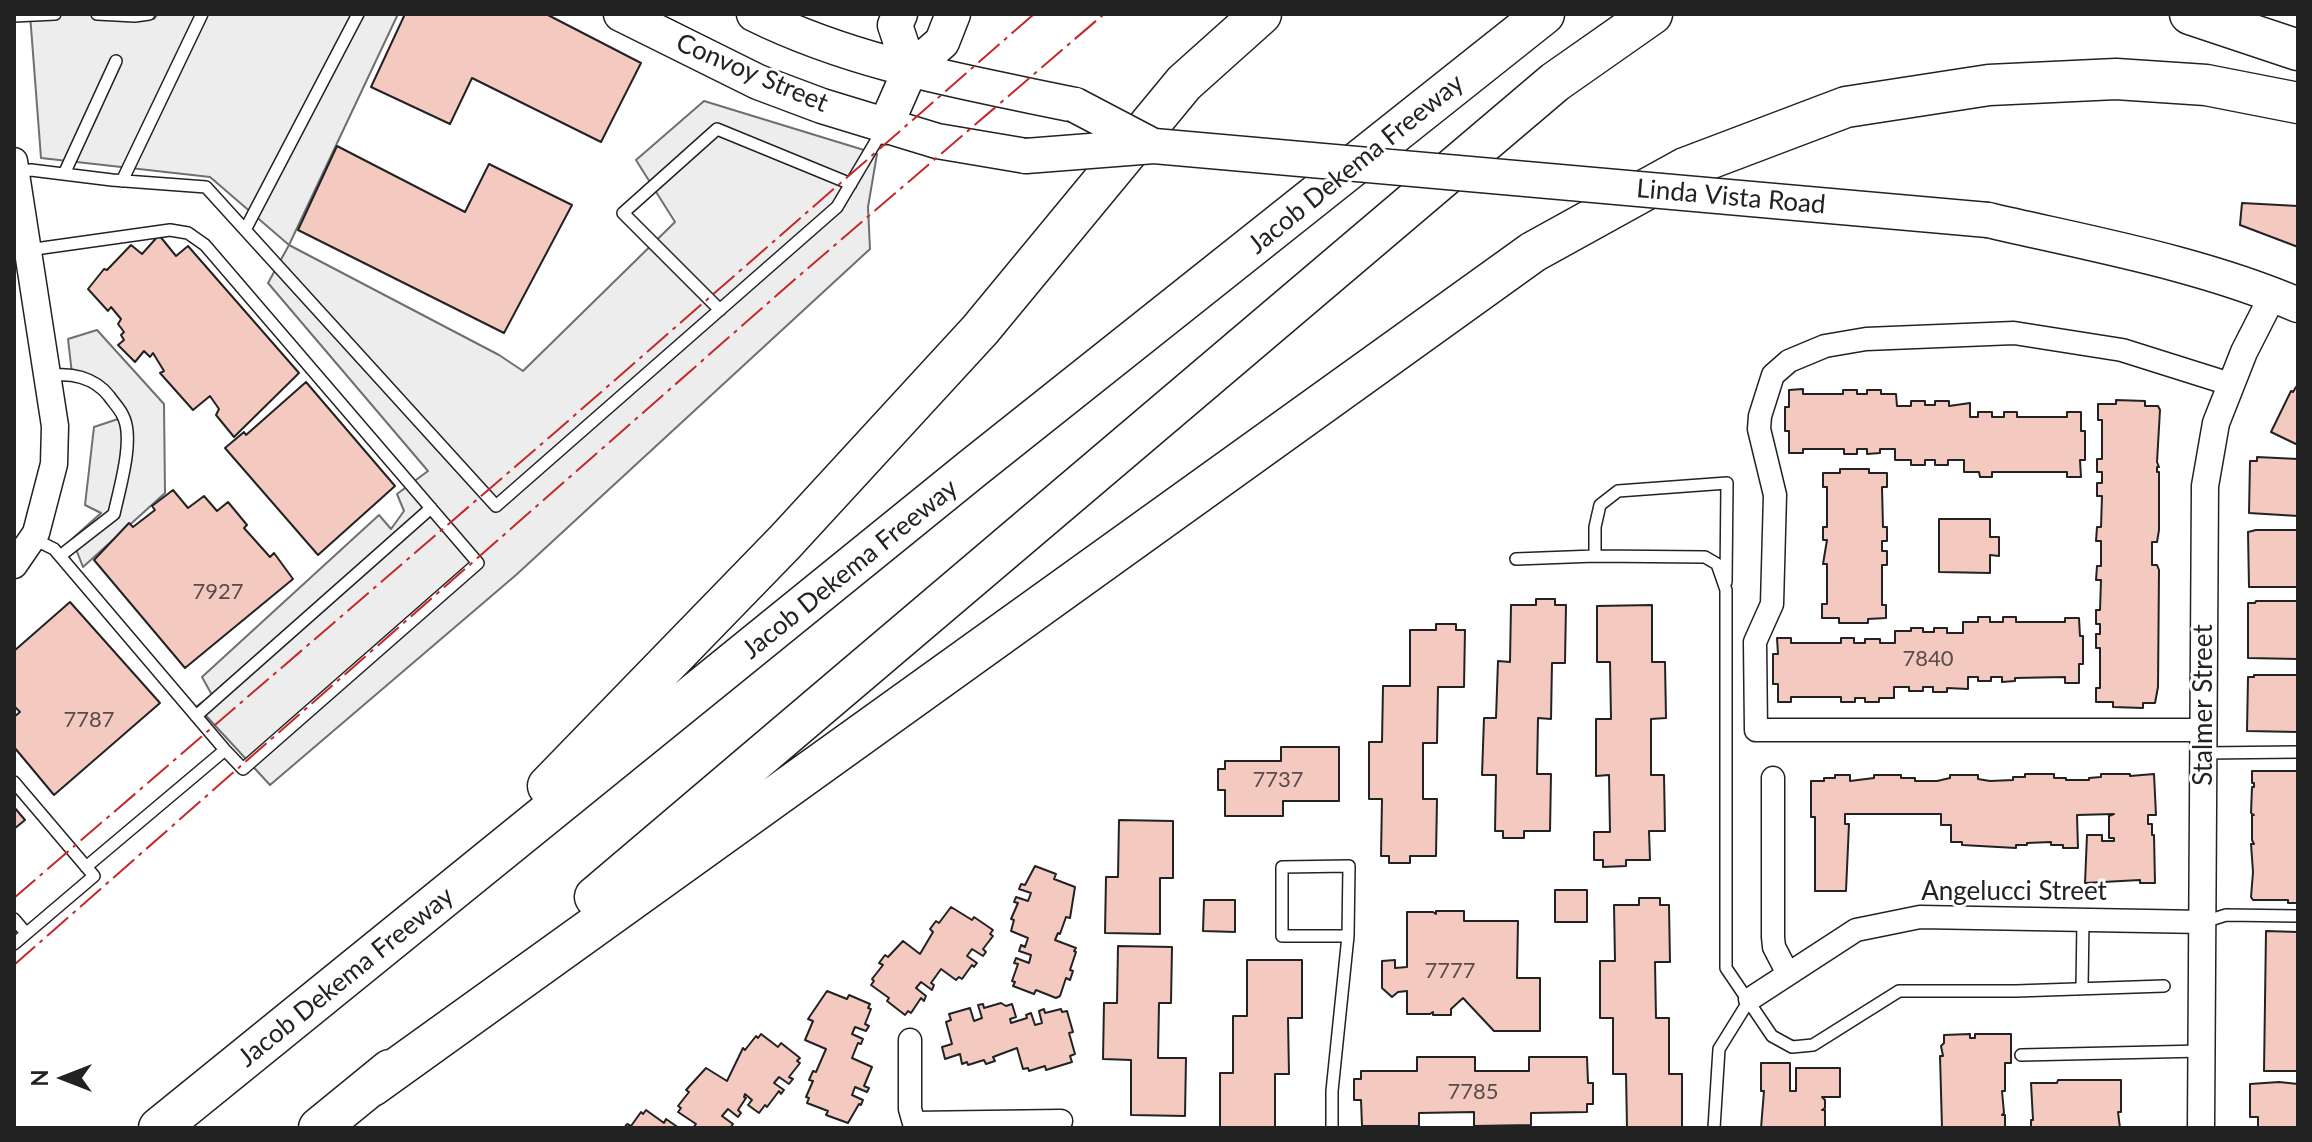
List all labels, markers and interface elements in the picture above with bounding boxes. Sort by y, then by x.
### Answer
street label: Convoy Street [671,27,833,119]
street label: Jacob Dekema Freeway [1242,68,1470,260]
street label: Linda Vista Road [1635,173,1827,221]
street label: Jacob Dekema Freeway [736,473,964,665]
house number: 7927 [192,579,244,605]
street label: Stalmer Street [2188,624,2220,786]
house number: 7840 [1902,646,1954,672]
house number: 7787 [63,707,115,733]
house number: 7737 [1252,767,1304,793]
street label: Angelucci Street [1921,876,2107,908]
street label: Jacob Dekema Freeway [232,881,460,1073]
house number: 7777 [1424,958,1476,984]
north arrow [24,1038,104,1118]
text: N [26,1070,53,1086]
house number: 7785 [1447,1079,1499,1105]

